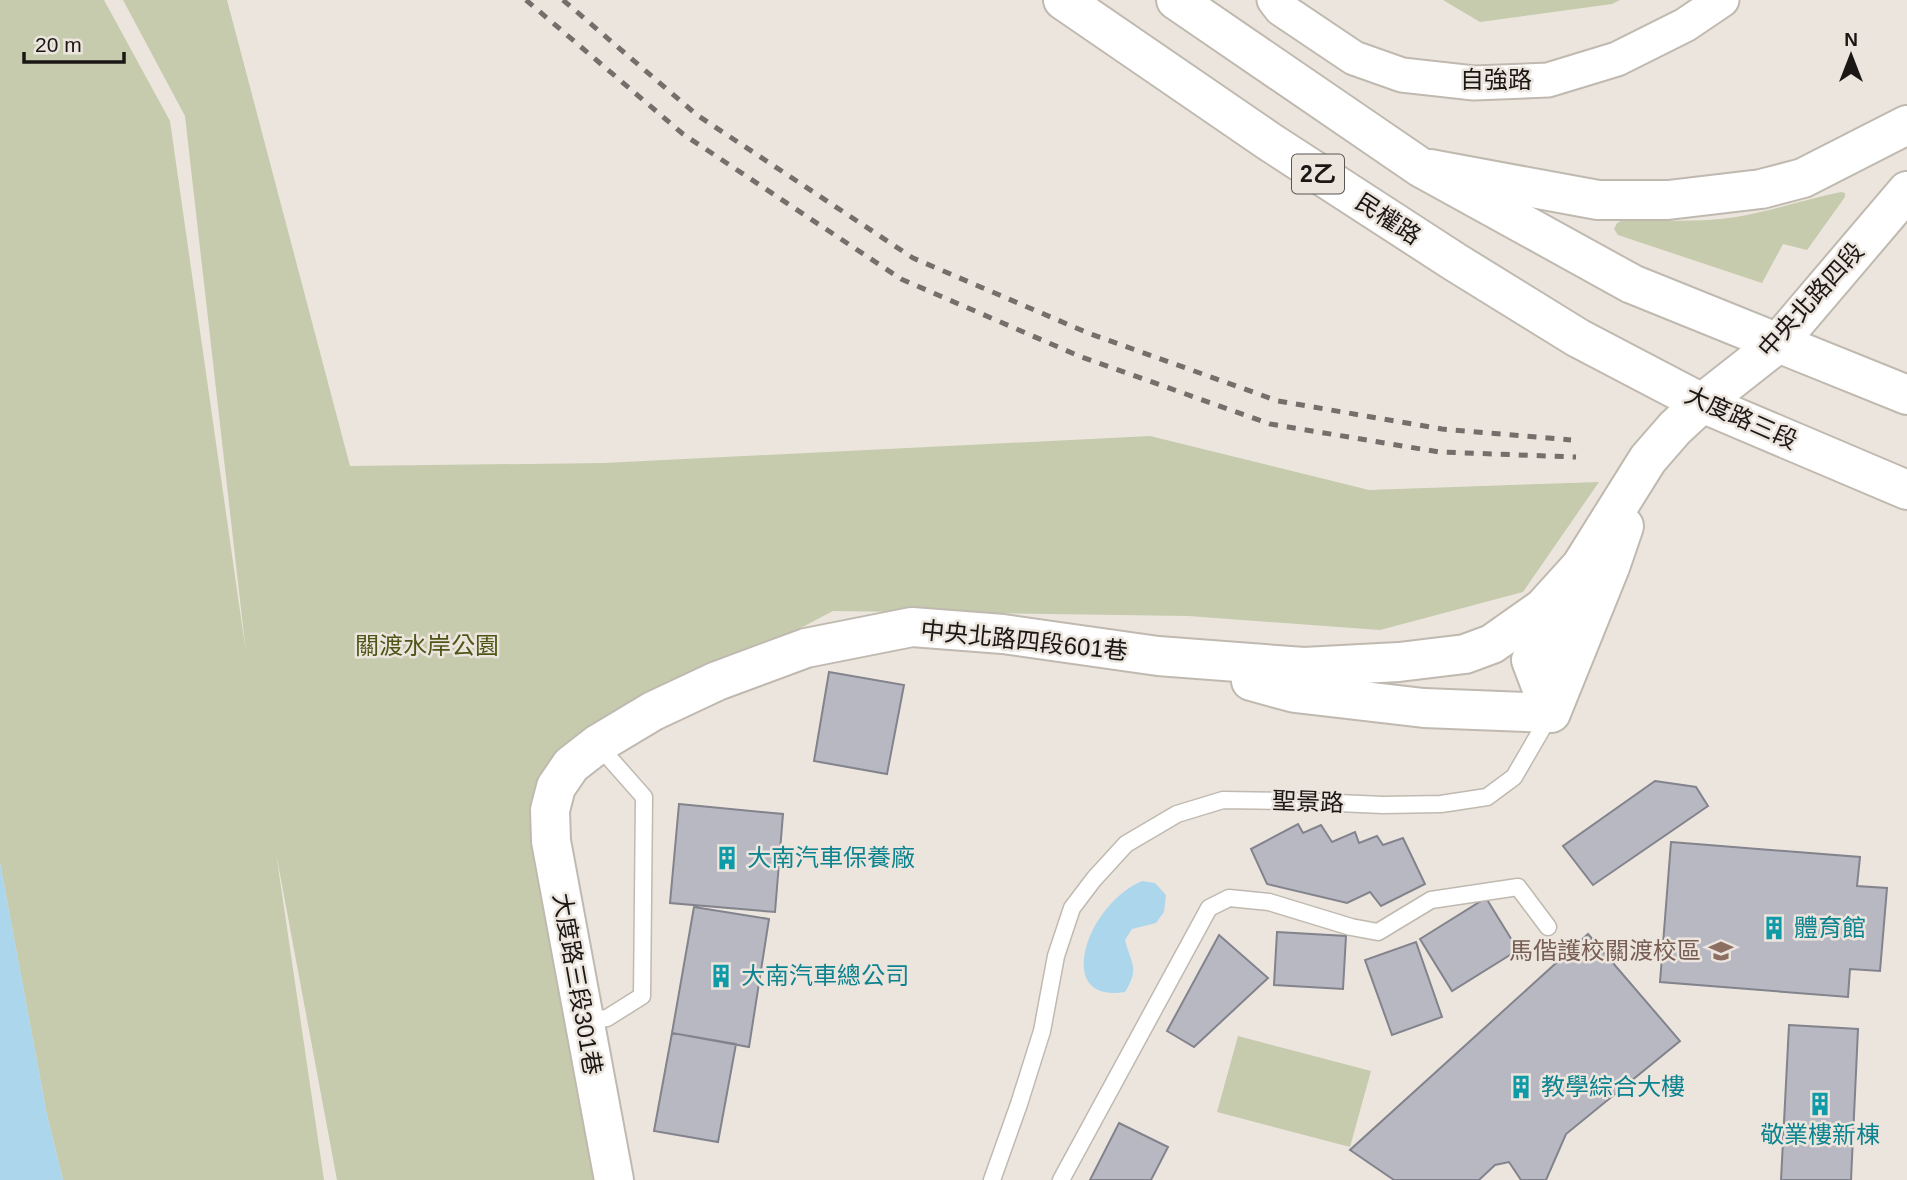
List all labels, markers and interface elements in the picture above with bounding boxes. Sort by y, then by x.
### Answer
scale bar [24,21,124,65]
north arrow [1816,21,1886,91]
text: N [1844,29,1858,50]
text: 20 m [35,33,82,56]
street label: 自強路 [1460,66,1532,93]
road number: 2乙 [1292,154,1344,194]
street label: 民權路 [1351,188,1426,250]
street label: 中央北路四段 [1752,237,1869,362]
street label: 大度路三段 [1681,381,1802,454]
street label: 中央北路四段601巷 [919,616,1129,665]
park label: 關渡水岸公園 [355,632,499,659]
street label: 聖景路 [1272,787,1344,816]
building icon: 大南汽車保養廠 [713,844,741,872]
place label: 大南汽車保養廠 [747,844,915,871]
street label: 大度路三段301巷 [548,891,607,1077]
building icon: 體育館 [1760,914,1788,942]
place label: 體育館 [1794,914,1866,941]
place label: 馬偕護校關渡校區 [1509,937,1701,964]
school or university icon: 馬偕護校關渡校區 [1707,937,1735,965]
building icon: 大南汽車總公司 [707,962,735,990]
place label: 大南汽車總公司 [741,962,909,989]
building icon: 教學綜合大樓 [1507,1073,1535,1101]
place label: 教學綜合大樓 [1541,1073,1685,1100]
building icon: 敬業樓新棟 [1806,1090,1834,1118]
place label: 敬業樓新棟 [1760,1121,1880,1148]

